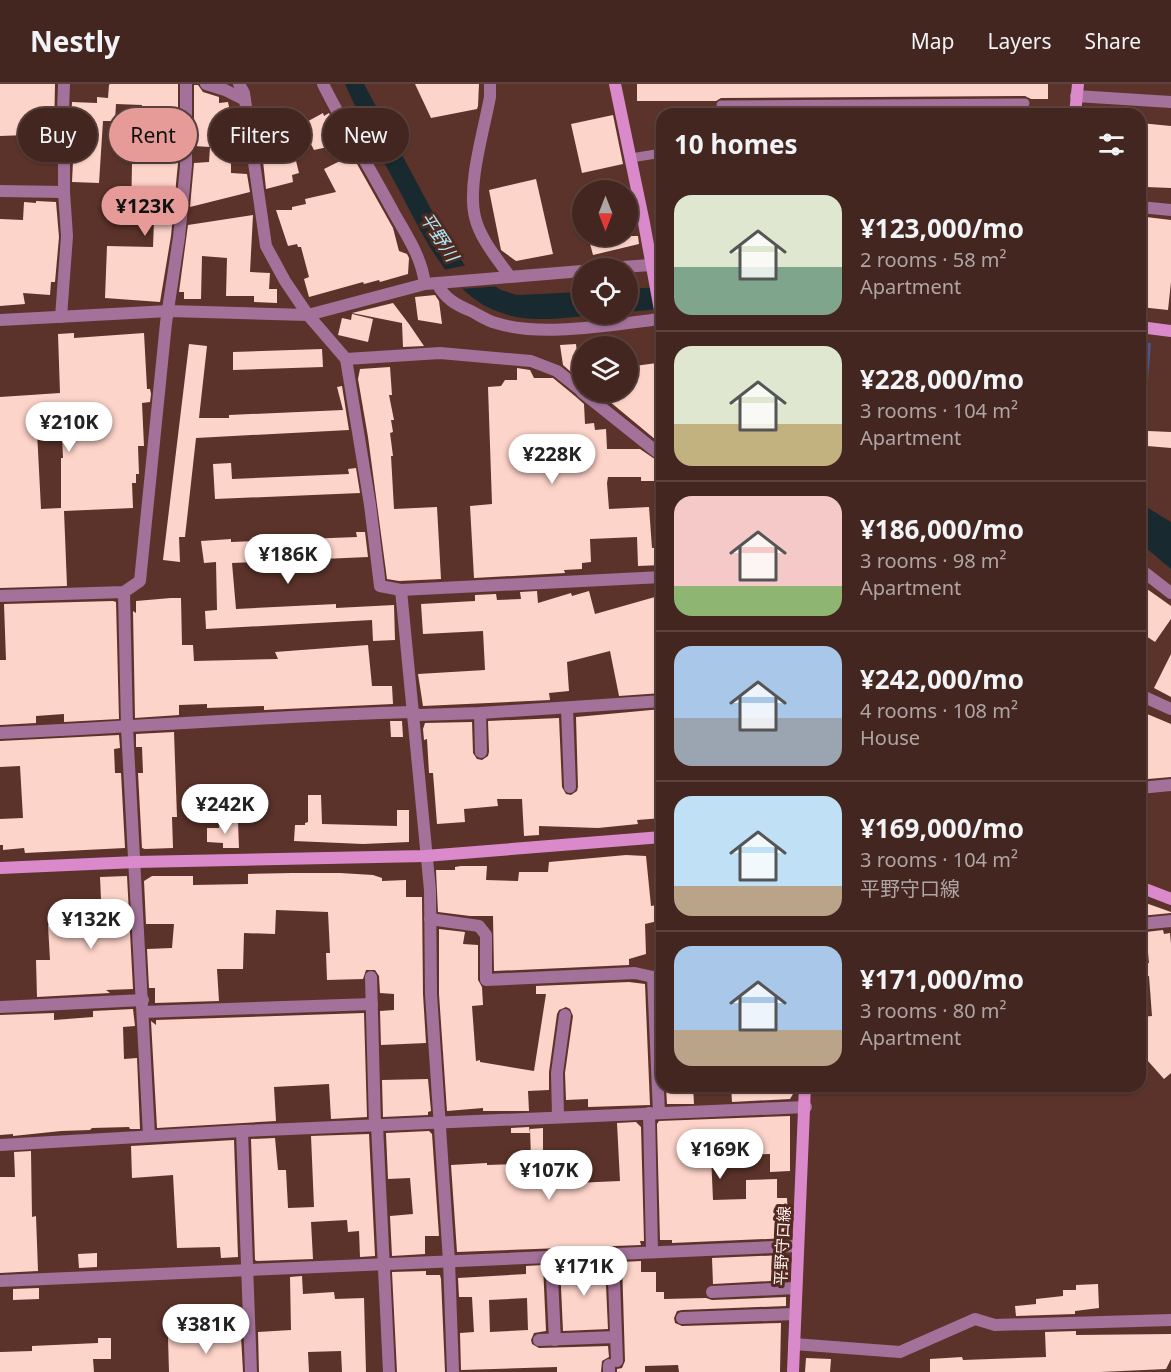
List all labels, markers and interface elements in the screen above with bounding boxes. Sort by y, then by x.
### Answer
text: Nestly [30,22,120,60]
text: Map [911,27,955,55]
text: Layers [988,27,1052,55]
text: Share [1085,27,1141,55]
chip: Buy [18,108,97,162]
chip: Rent [109,108,197,162]
chip: Filters [209,108,311,162]
chip: New [323,108,409,162]
text: 10 homes [674,126,798,162]
icon: filters [1095,128,1128,161]
north arrow [572,180,638,246]
map controls [572,180,638,402]
pin: ¥123K [103,186,187,237]
text: ¥123K [115,192,175,219]
water label: 平野川 [415,207,466,267]
text: ¥123,000/mo [860,210,1024,246]
icon: home [722,219,794,291]
text: 2 rooms · 58 m² [860,246,1007,273]
button: locate [572,258,638,324]
text: Apartment [860,273,961,300]
button: layers [572,336,638,402]
text: ¥228,000/mo [860,361,1024,397]
icon: home [722,370,794,442]
text: 3 rooms · 104 m² [860,397,1018,424]
pin: ¥210K [27,402,111,453]
text: ¥210K [39,408,99,435]
text: Apartment [860,424,961,451]
pin: ¥228K [510,434,594,485]
text: ¥228K [522,440,582,467]
text: ¥186,000/mo [860,511,1024,547]
icon: home [722,520,794,592]
pin: ¥186K [246,534,330,585]
text: ¥186K [258,540,318,567]
text: 3 rooms · 98 m² [860,547,1007,574]
text: Apartment [860,574,961,601]
text: ¥242,000/mo [860,661,1024,697]
icon: home [722,670,794,742]
text: 4 rooms · 108 m² [860,697,1018,724]
text: House [860,724,920,751]
pin: ¥242K [183,784,267,835]
text: ¥242K [195,790,255,817]
text: ¥169,000/mo [860,810,1024,846]
icon: home [722,820,794,892]
text: 3 rooms · 104 m² [860,846,1018,873]
text: 平野守口線 [860,875,960,902]
pin: ¥132K [49,899,133,950]
text: ¥132K [61,905,121,932]
text: ¥171,000/mo [860,961,1024,997]
icon: home [722,970,794,1042]
text: 3 rooms · 80 m² [860,997,1007,1024]
text: Apartment [860,1024,961,1051]
pin: ¥169K [678,1129,762,1180]
text: ¥169K [690,1135,750,1162]
pin: ¥107K [507,1150,591,1201]
text: ¥107K [519,1156,579,1183]
street label: 平野守口線 [769,1205,795,1287]
pin: ¥171K [542,1246,626,1297]
text: ¥171K [554,1252,614,1279]
pin: ¥381K [164,1304,248,1355]
text: ¥381K [176,1310,236,1337]

